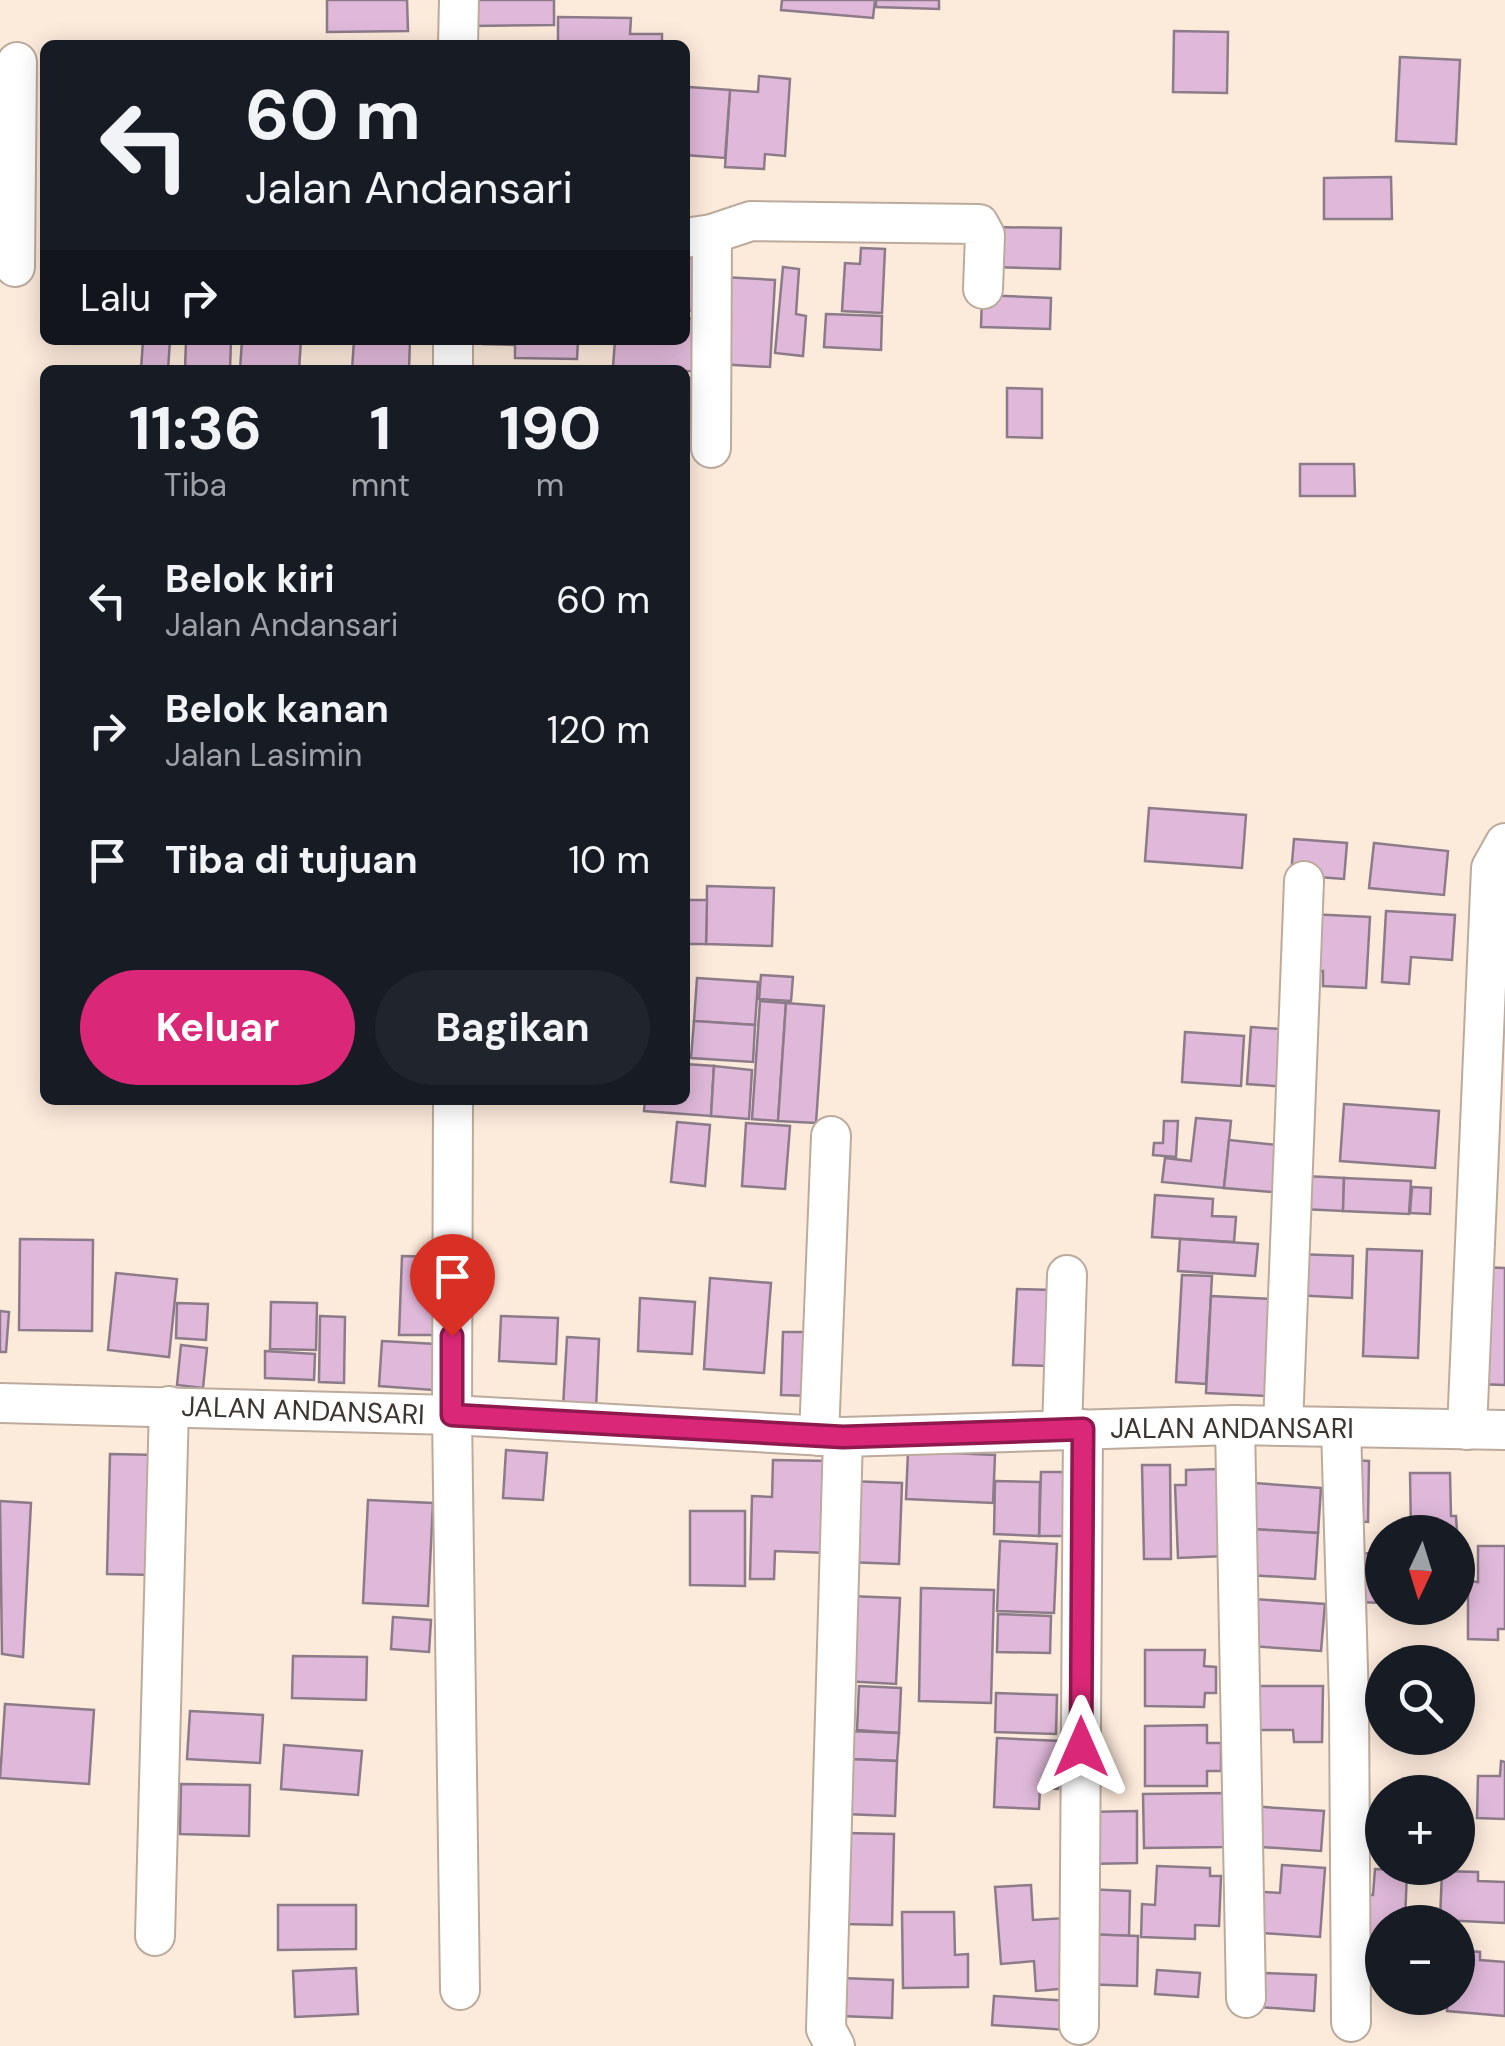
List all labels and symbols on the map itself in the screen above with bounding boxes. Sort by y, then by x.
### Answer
pin [410,1234,495,1337]
street label: JALAN ANDANSARI [181,1388,425,1433]
street label: JALAN ANDANSARI [1110,1410,1354,1447]
north arrow [1365,1515,1475,1625]
position arrow [1029,1695,1133,1799]

